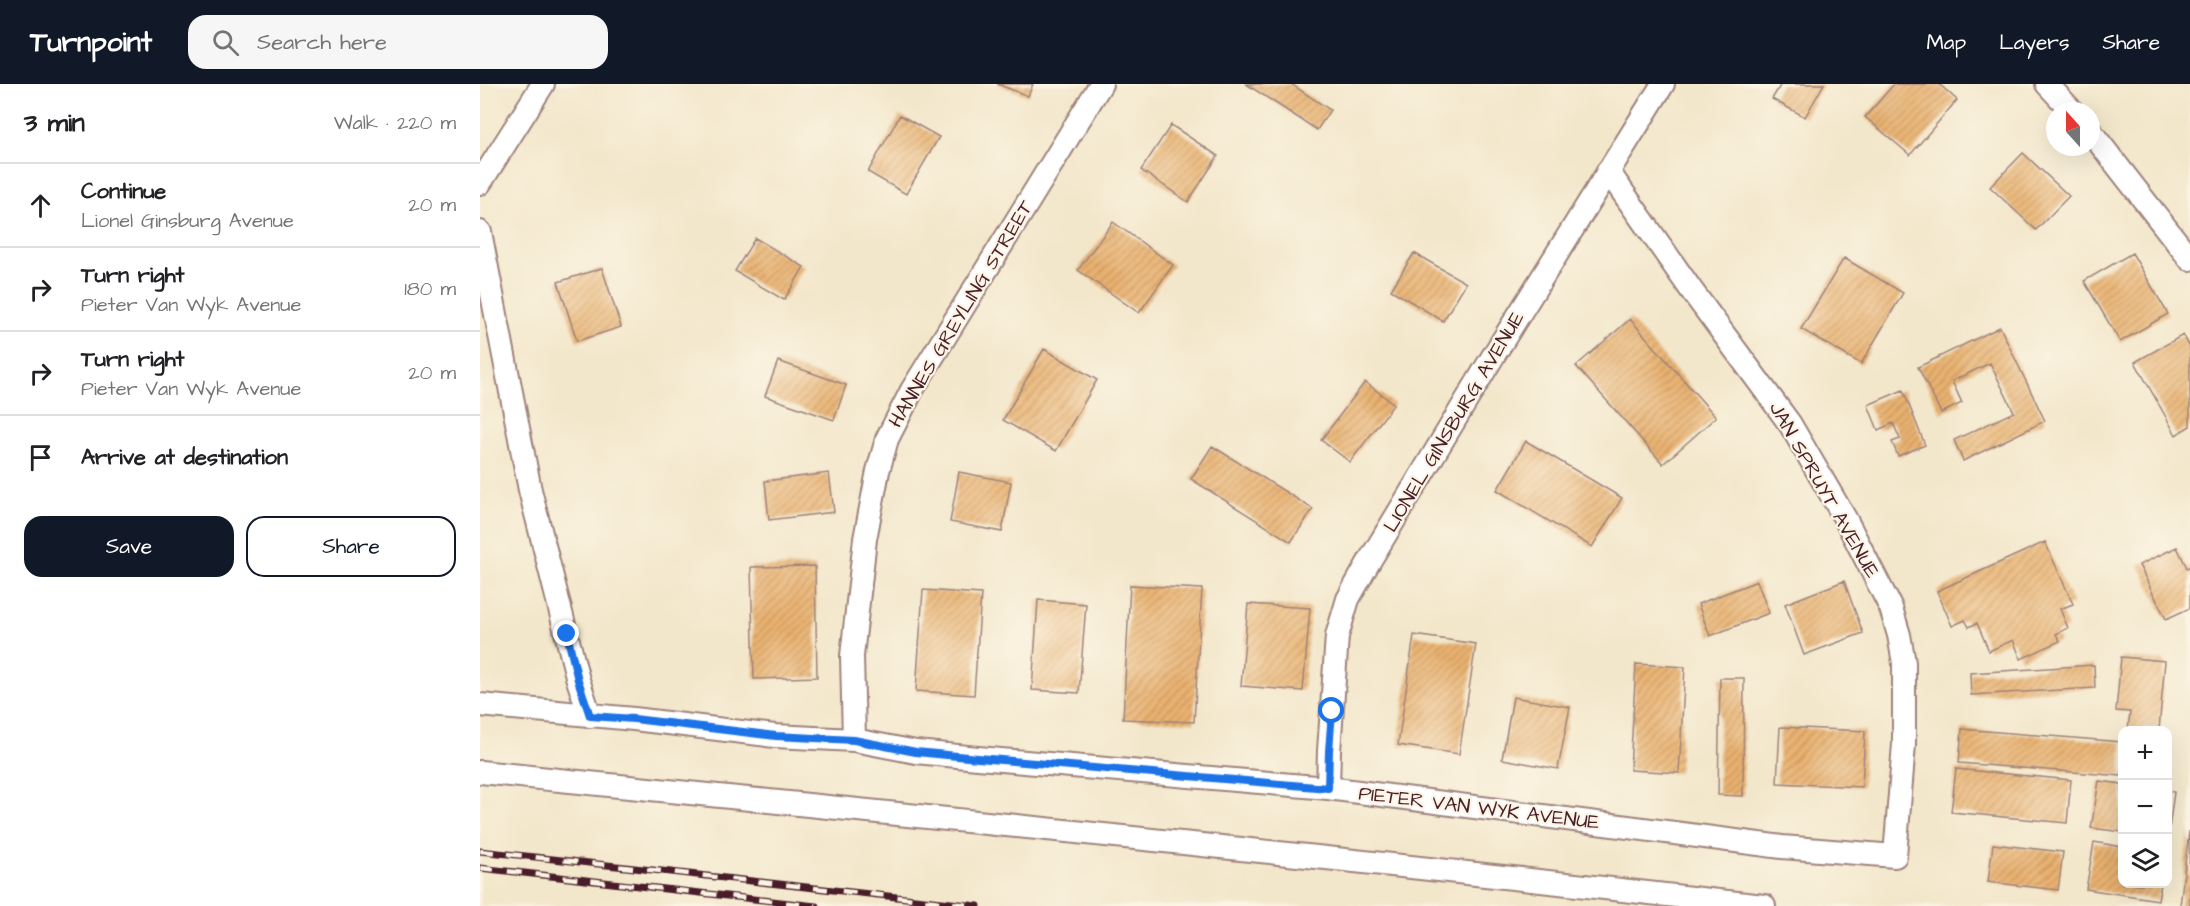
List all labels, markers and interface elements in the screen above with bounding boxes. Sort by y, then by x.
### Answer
search box [188,15,608,69]
text: Turnpoint [30,23,152,62]
icon: search [209,26,242,59]
text: Search here [257,27,387,58]
text: Map [1926,28,1966,57]
text: Layers [1999,28,2069,57]
text: Share [2102,28,2160,57]
north arrow [2046,102,2100,156]
text: 3 min [24,105,85,141]
text: Walk · 220 m [334,109,456,137]
text: Continue [81,176,166,207]
icon: ahead [24,189,57,222]
text: 20 m [408,191,456,219]
street label: HANNES GREYLING STREET [882,195,1040,433]
text: Lionel Ginsburg Avenue [81,207,294,235]
text: Turn right [81,260,184,291]
icon: right [24,273,57,306]
text: 180 m [404,275,456,303]
text: Pieter Van Wyk Avenue [81,291,301,319]
street label: LIONEL GINSBURG AVENUE [1377,306,1531,538]
text: Turn right [81,344,184,375]
icon: right [24,357,57,390]
text: 20 m [408,359,456,387]
text: Pieter Van Wyk Avenue [81,375,301,403]
street label: JAN SPRUYT AVENUE [1762,397,1886,583]
icon: arrive [24,441,57,474]
text: Arrive at destination [81,442,288,473]
button: Save [24,516,234,577]
button: Share [246,516,456,577]
route end [553,620,579,646]
route start [1318,697,1344,723]
map controls [2118,726,2172,888]
button: + [2118,726,2172,780]
street label: PIETER VAN WYK AVENUE [1357,779,1601,837]
button: − [2118,780,2172,834]
button: layers [2118,834,2172,888]

